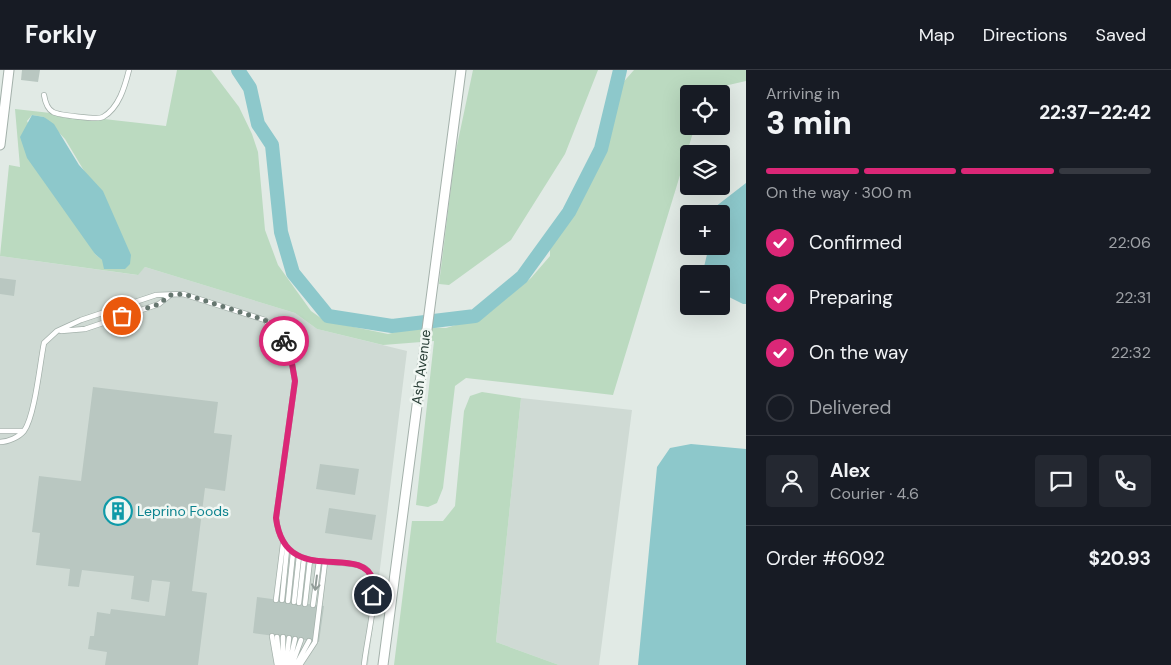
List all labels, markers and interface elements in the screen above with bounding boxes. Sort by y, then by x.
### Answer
text: Forkly [25,19,97,50]
text: Map [919,23,955,47]
text: Directions [983,23,1068,47]
text: Saved [1096,23,1146,47]
text: Arriving in [766,83,840,104]
map controls [680,85,730,315]
button: locate [680,85,730,135]
text: 22:37–22:42 [1039,100,1151,125]
text: 3 min [766,102,852,144]
button: layers [680,145,730,195]
text: On the way · 300 m [766,182,911,203]
button: + [680,205,730,255]
icon: check [766,229,794,257]
text: Confirmed [809,230,902,255]
text: 22:06 [1108,232,1151,253]
button: − [680,265,730,315]
icon: check [766,284,794,312]
text: Preparing [809,285,893,310]
text: 22:31 [1115,287,1151,308]
pin [101,295,143,337]
icon: bag [108,302,136,330]
courier [259,316,309,366]
icon: bike [270,327,298,355]
street label: Ash Avenue [407,328,435,406]
icon: check [766,339,794,367]
text: On the way [809,340,909,365]
text: 22:32 [1111,342,1151,363]
text: Delivered [809,395,891,420]
button: person [766,455,818,507]
button: chat [1035,455,1087,507]
button: phone [1099,455,1151,507]
text: Alex [830,458,870,483]
text: Courier · 4.6 [830,483,919,504]
building icon: Leprino Foods [103,496,133,526]
place label: Leprino Foods [137,502,229,520]
text: Order #6092 [766,546,885,571]
text: $20.93 [1088,546,1151,571]
one-way arrow [311,574,321,590]
pin [352,574,394,616]
icon: home [359,581,387,609]

